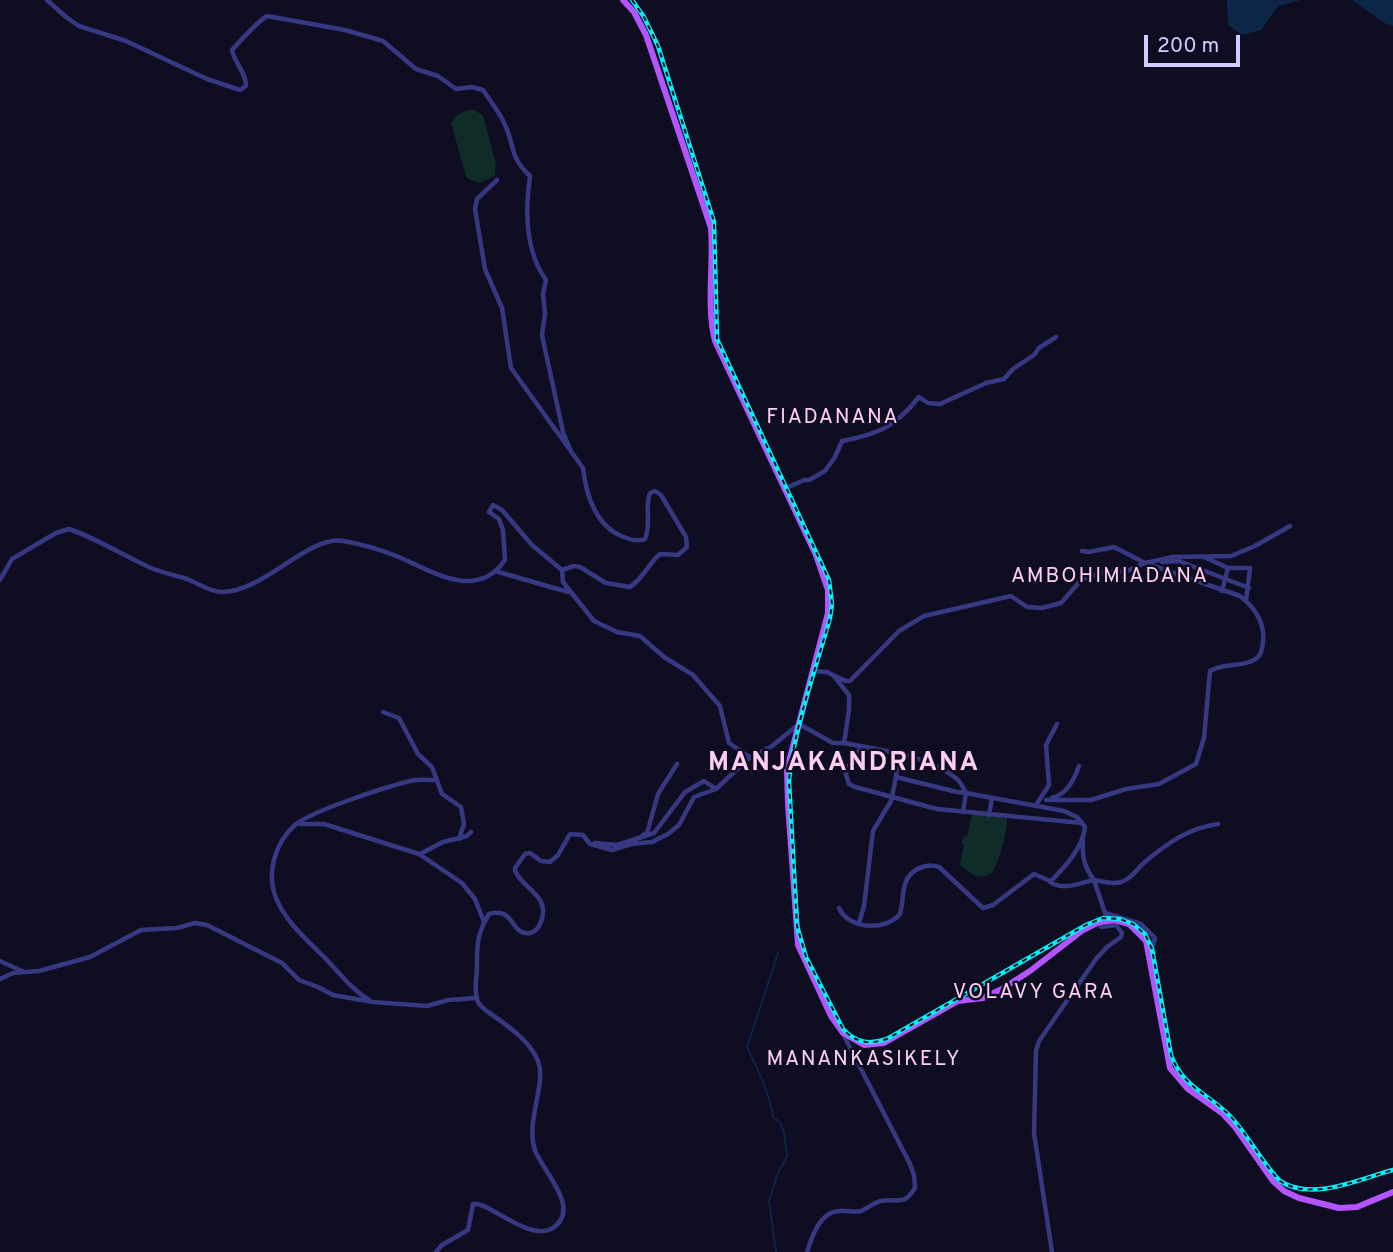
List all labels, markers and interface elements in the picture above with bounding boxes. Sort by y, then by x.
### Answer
scale bar [1148,21,1244,65]
text: 200 m [1157,33,1219,60]
district label: FIADANANA [767,406,899,432]
district label: AMBOHIMIADANA [1013,565,1207,591]
district label: MANJAKANDRIANA [710,749,978,781]
district label: VOLAVY GARA [954,981,1114,1007]
district label: MANANKASIKELY [768,1048,960,1074]

